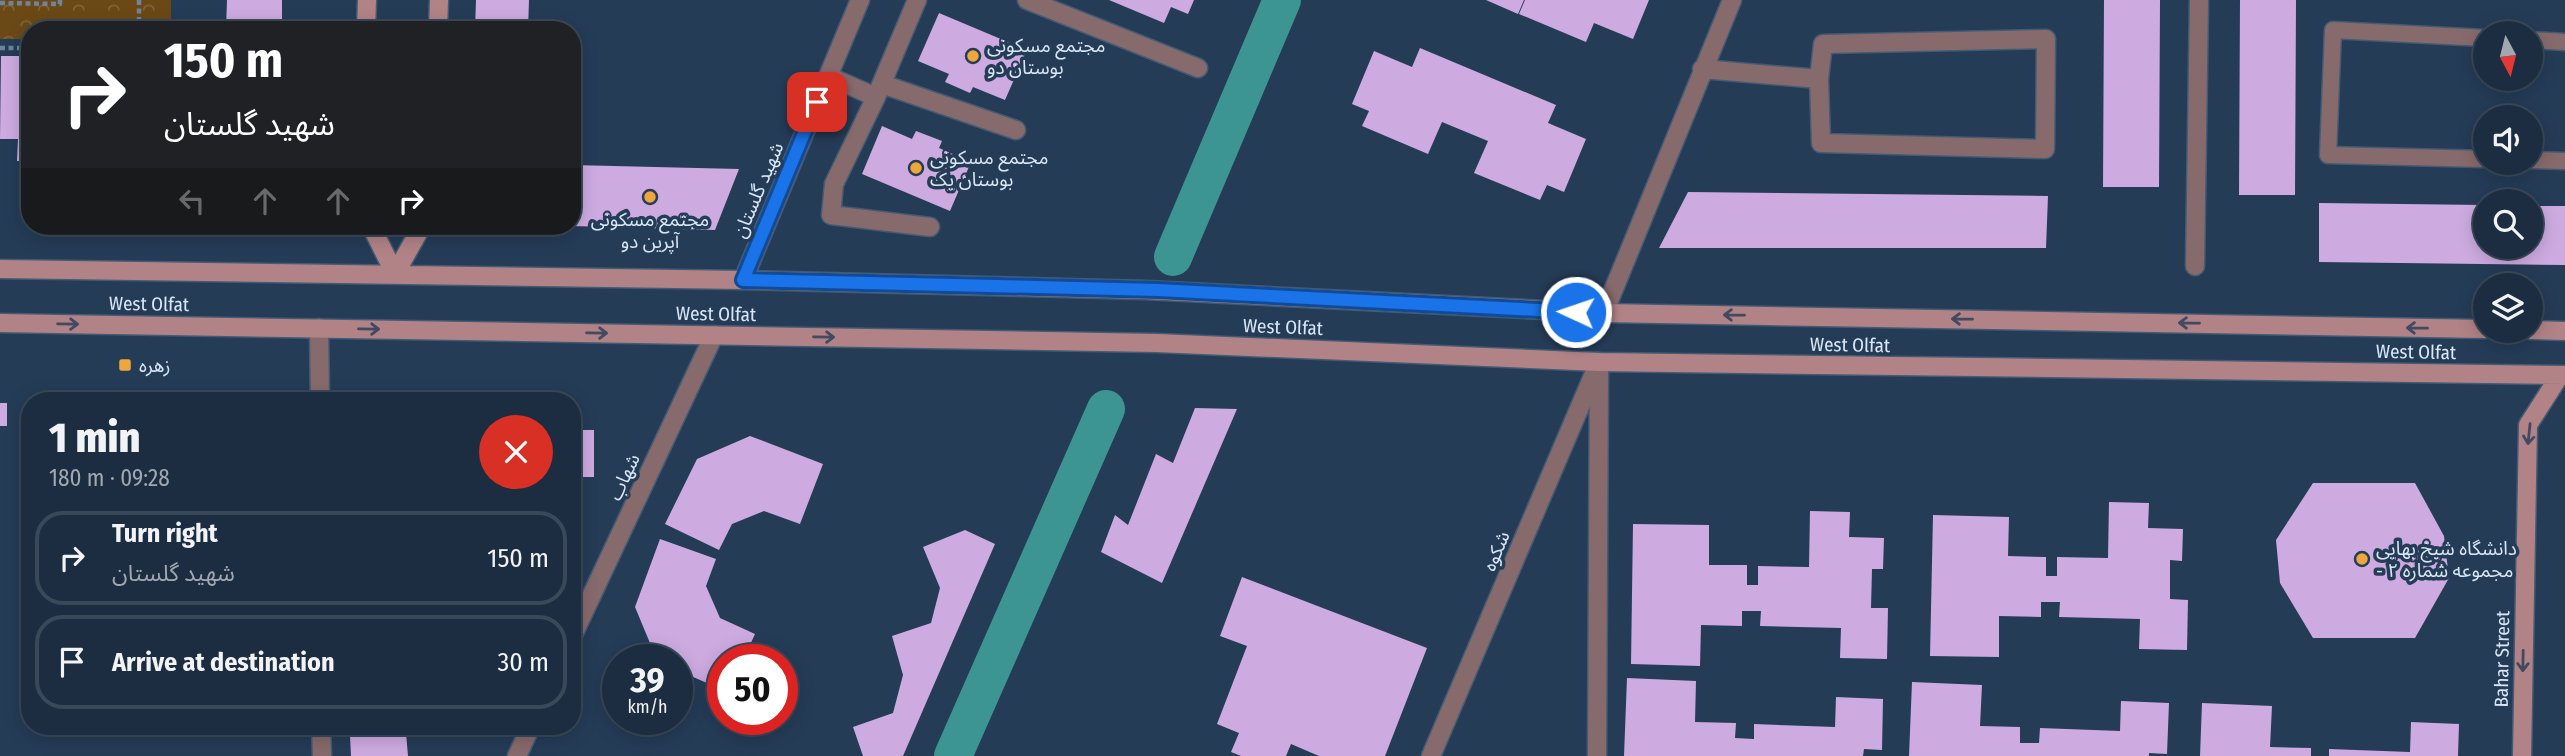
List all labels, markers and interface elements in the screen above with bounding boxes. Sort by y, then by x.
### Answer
north arrow [2473,21,2543,91]
map controls [2473,21,2543,343]
text: 150 m [164,31,283,90]
place label: مجتمع مسکونی بوستان دو [987,34,1106,79]
marker: مجتمع مسکونی بوستان دو [965,48,981,64]
icon: right [49,49,140,140]
pin [787,72,847,132]
icon: arrive [798,83,836,121]
text: شهید گلستان [164,105,335,143]
button: sound [2473,105,2543,175]
street label: شهید گلستان [728,139,788,241]
place label: مجتمع مسکونی بوستان یک [930,146,1049,191]
marker: مجتمع مسکونی بوستان یک [908,160,924,176]
icon: left [173,182,211,220]
icon: ahead [246,182,284,220]
icon: ahead [319,182,357,220]
icon: right [392,182,430,220]
marker: مجتمع مسکونی آپرین دو [642,189,658,205]
button: search [2473,189,2543,259]
place label: مجتمع مسکونی آپرین دو [591,208,709,254]
button: layers [2473,273,2543,343]
position arrow [1539,275,1613,349]
street label: West Olfat [109,292,190,316]
street label: West Olfat [676,302,757,326]
one-way arrow [1723,309,1746,322]
one-way arrow [1951,313,1974,326]
street label: West Olfat [1243,314,1324,340]
one-way arrow [2178,316,2201,330]
one-way arrow [56,317,79,331]
one-way arrow [2406,321,2429,334]
one-way arrow [357,323,380,336]
one-way arrow [585,326,608,340]
one-way arrow [812,330,835,344]
street label: West Olfat [1810,333,1891,357]
street label: West Olfat [2376,340,2457,364]
place label: زهره [139,354,171,377]
marker: زهره [117,357,133,373]
text: 1 min [49,413,140,463]
button: close [479,415,553,489]
one-way arrow [2522,422,2535,445]
street label: شهاب [603,450,645,504]
text: 180 m · 09:28 [49,464,170,492]
text: Turn right [112,518,218,549]
street label: شکوه [1477,528,1515,574]
place label: دانشگاه شیخ بهایی - مجموعه شماره ۲ [2376,537,2517,582]
icon: right [53,539,91,577]
text: 150 m [487,543,549,574]
marker: دانشگاه شیخ بهایی - مجموعه شماره ۲ [2354,551,2370,567]
text: شهید گلستان [112,559,235,587]
street label: Bahar Street [2490,610,2514,708]
icon: arrive [53,643,91,681]
speed limit sign: 50 [707,644,798,735]
text: Arrive at destination [112,647,335,678]
text: 30 m [498,647,549,678]
one-way arrow [2517,649,2530,672]
text: 39 [630,659,665,701]
text: km/h [627,696,668,718]

